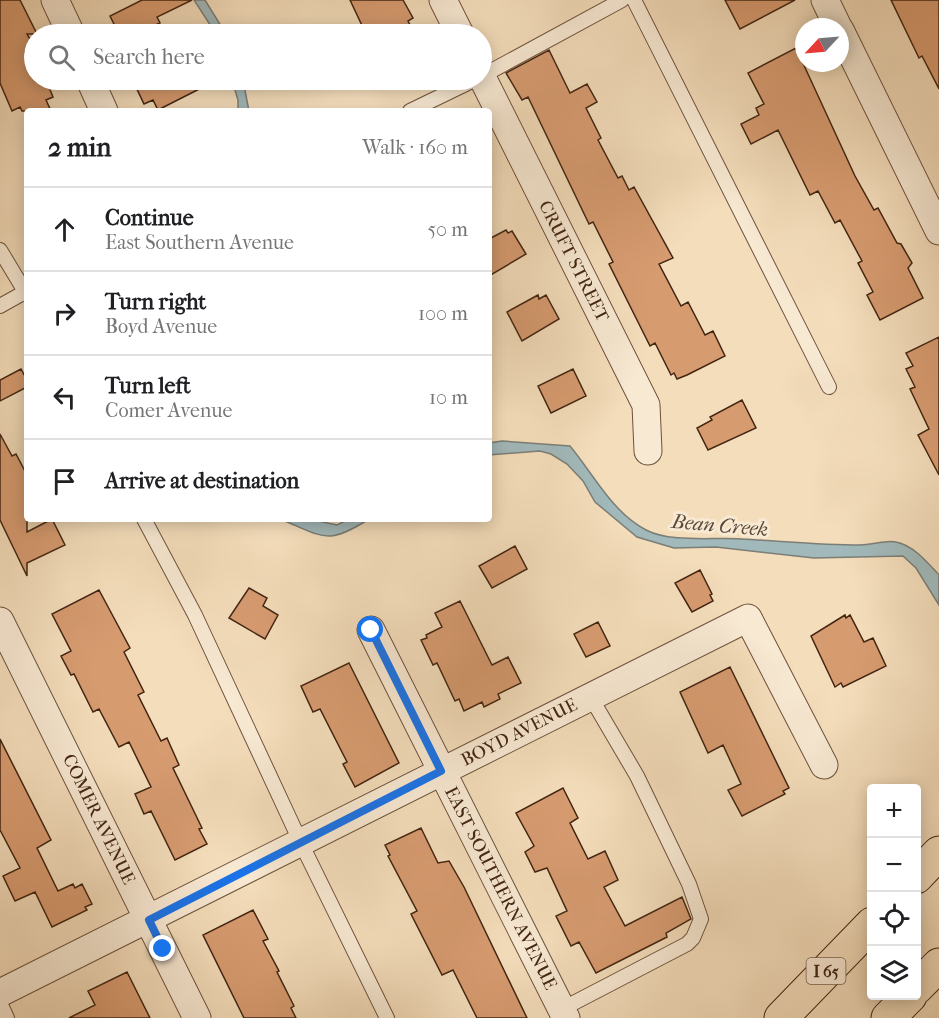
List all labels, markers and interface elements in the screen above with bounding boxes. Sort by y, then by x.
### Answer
north arrow [795,18,849,72]
search box [24,24,492,90]
icon: search [45,41,78,74]
text: Search here [93,44,205,70]
text: 2 min [48,132,111,163]
text: Walk · 160 m [362,136,468,159]
street label: CRUFT STREET [534,197,613,326]
text: Continue [105,205,194,231]
icon: ahead [48,213,81,246]
text: 50 m [427,218,468,241]
text: East Southern Avenue [105,231,294,254]
text: Turn right [105,289,206,315]
icon: right [48,297,81,330]
text: 100 m [418,302,468,325]
text: Boyd Avenue [105,315,217,338]
text: Turn left [105,373,191,399]
icon: left [48,381,81,414]
text: 10 m [429,386,468,409]
text: Comer Avenue [105,399,232,422]
icon: arrive [48,465,81,498]
text: Arrive at destination [105,468,299,494]
water label: Bean Creek [670,510,769,541]
route start [357,616,383,642]
street label: BOYD AVENUE [458,694,581,771]
street label: COMER AVENUE [58,751,139,888]
street label: EAST SOUTHERN AVENUE [440,783,561,993]
map controls [867,784,921,1000]
button: + [867,784,921,838]
button: − [867,838,921,892]
button: locate [867,892,921,946]
route end [149,935,175,961]
button: layers [867,946,921,1000]
road number: I 65 [806,958,846,984]

